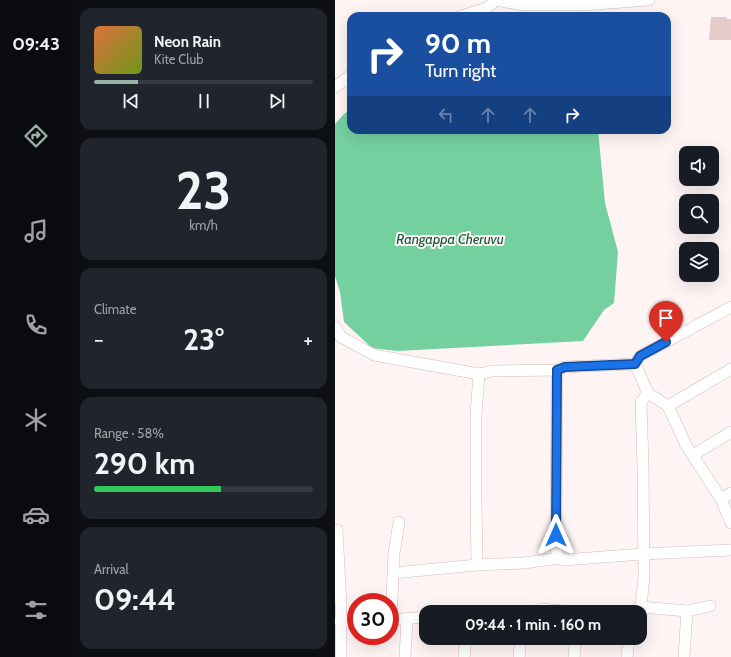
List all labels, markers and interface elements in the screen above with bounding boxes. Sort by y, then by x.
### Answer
text: 90 m [425,26,491,60]
icon: right [359,28,411,80]
text: 09:43 [12,33,60,55]
text: Neon Rain [154,33,221,51]
text: Kite Club [154,51,203,67]
text: Turn right [425,60,496,82]
icon: previous [120,90,142,112]
icon: pause [193,90,215,112]
icon: next [266,90,288,112]
icon: left [435,104,457,126]
icon: ahead [477,104,499,126]
icon: ahead [519,104,541,126]
icon: right [561,104,583,126]
icon: directions [22,122,50,150]
map controls [679,146,719,282]
button: sound [679,146,719,186]
text: 23 [176,159,231,222]
button: search [679,194,719,234]
icon: music [22,217,50,245]
text: km/h [189,217,218,233]
water label: Rangappa Cheruvu [396,230,504,248]
button: layers [679,242,719,282]
text: Climate [94,301,136,317]
pin [649,301,683,342]
icon: arrive [655,307,677,329]
icon: phone [22,311,50,339]
text: 23° [183,321,224,358]
text: − [94,326,104,353]
text: + [303,326,313,353]
icon: climate [22,406,50,434]
text: Range · 58% [94,425,164,441]
text: 290 km [94,445,195,482]
icon: car [22,501,50,529]
position arrow [535,514,577,556]
text: Arrival [94,561,129,577]
text: 09:44 [94,581,176,618]
speed limit sign: 30 [347,593,399,645]
icon: filters [22,596,50,624]
text: 09:44 · 1 min · 160 m [465,616,601,634]

